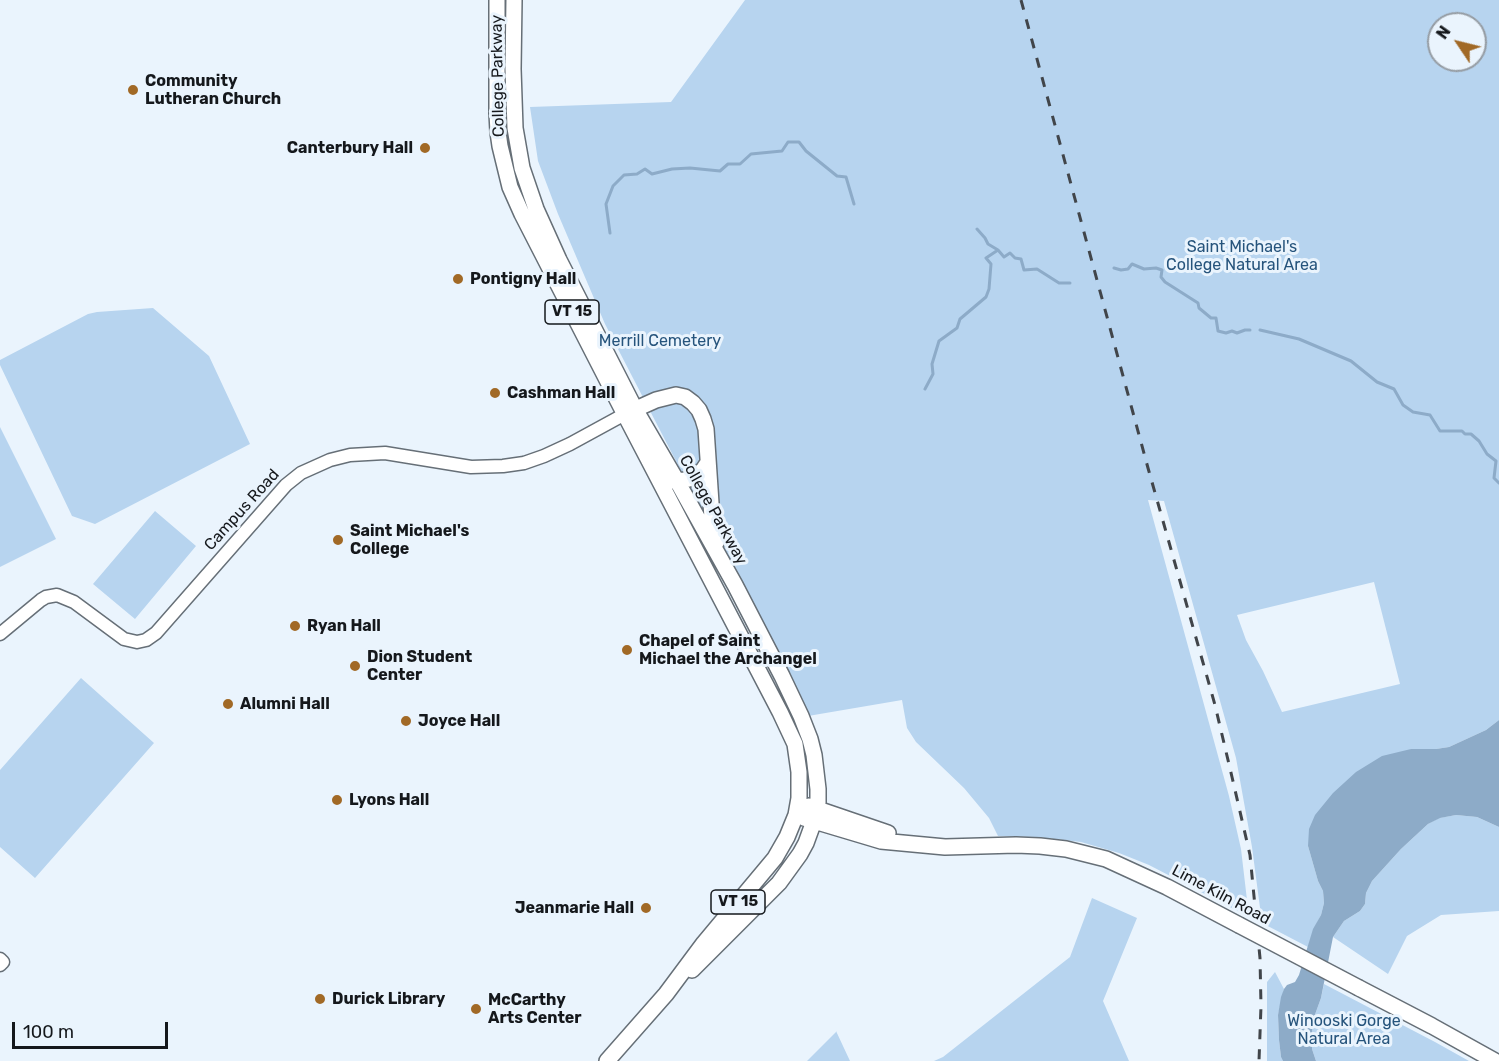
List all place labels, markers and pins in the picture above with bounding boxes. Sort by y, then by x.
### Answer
place label: Community Lutheran Church [145,71,281,109]
marker: Community Lutheran Church [126,83,140,97]
place label: Canterbury Hall [287,138,413,158]
marker: Canterbury Hall [418,141,432,155]
place label: Pontigny Hall [470,269,576,289]
marker: Pontigny Hall [451,272,465,286]
place label: Cashman Hall [507,383,615,403]
marker: Cashman Hall [488,386,502,400]
place label: Saint Michael's College [350,521,469,559]
marker: Saint Michael's College [331,533,345,547]
place label: Ryan Hall [307,616,381,636]
marker: Ryan Hall [288,619,302,633]
place label: Chapel of Saint Michael the Archangel [639,631,817,669]
marker: Chapel of Saint Michael the Archangel [620,643,634,657]
place label: Dion Student Center [367,647,472,685]
marker: Dion Student Center [348,659,362,673]
place label: Alumni Hall [240,694,330,714]
marker: Alumni Hall [221,697,235,711]
place label: Joyce Hall [418,711,500,731]
marker: Joyce Hall [399,714,413,728]
place label: Lyons Hall [349,790,429,810]
marker: Lyons Hall [330,793,344,807]
place label: Jeanmarie Hall [515,898,634,918]
marker: Jeanmarie Hall [639,901,653,915]
place label: Durick Library [332,989,445,1009]
place label: McCarthy Arts Center [488,990,582,1028]
marker: Durick Library [313,992,327,1006]
marker: McCarthy Arts Center [469,1002,483,1016]

